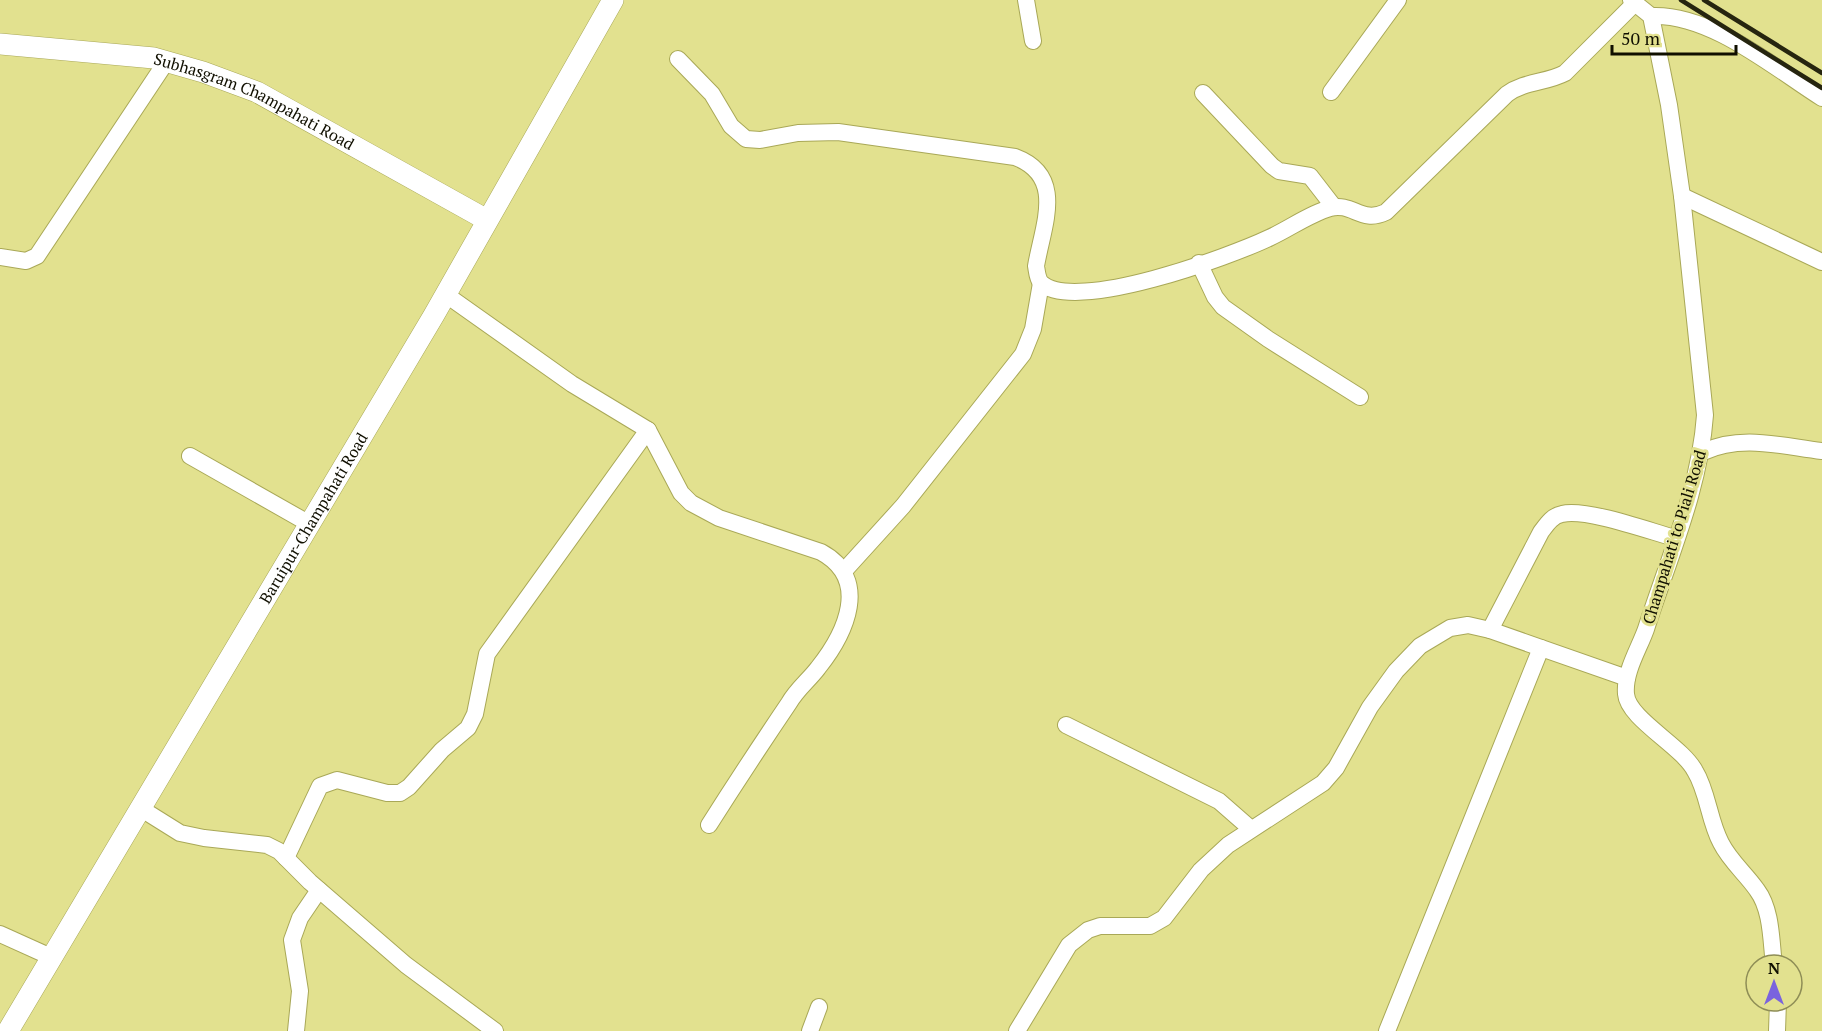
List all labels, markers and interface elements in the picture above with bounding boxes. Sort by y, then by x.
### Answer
scale bar [1612,18,1736,56]
text: 50 m [1621,26,1661,50]
street label: Subhasgram Champahati Road [151,48,358,155]
street label: Baruipur-Champahati Road [254,428,373,608]
street label: Champahati to Piali Road [1637,447,1711,627]
north arrow [1744,953,1804,1013]
text: N [1768,957,1780,979]

